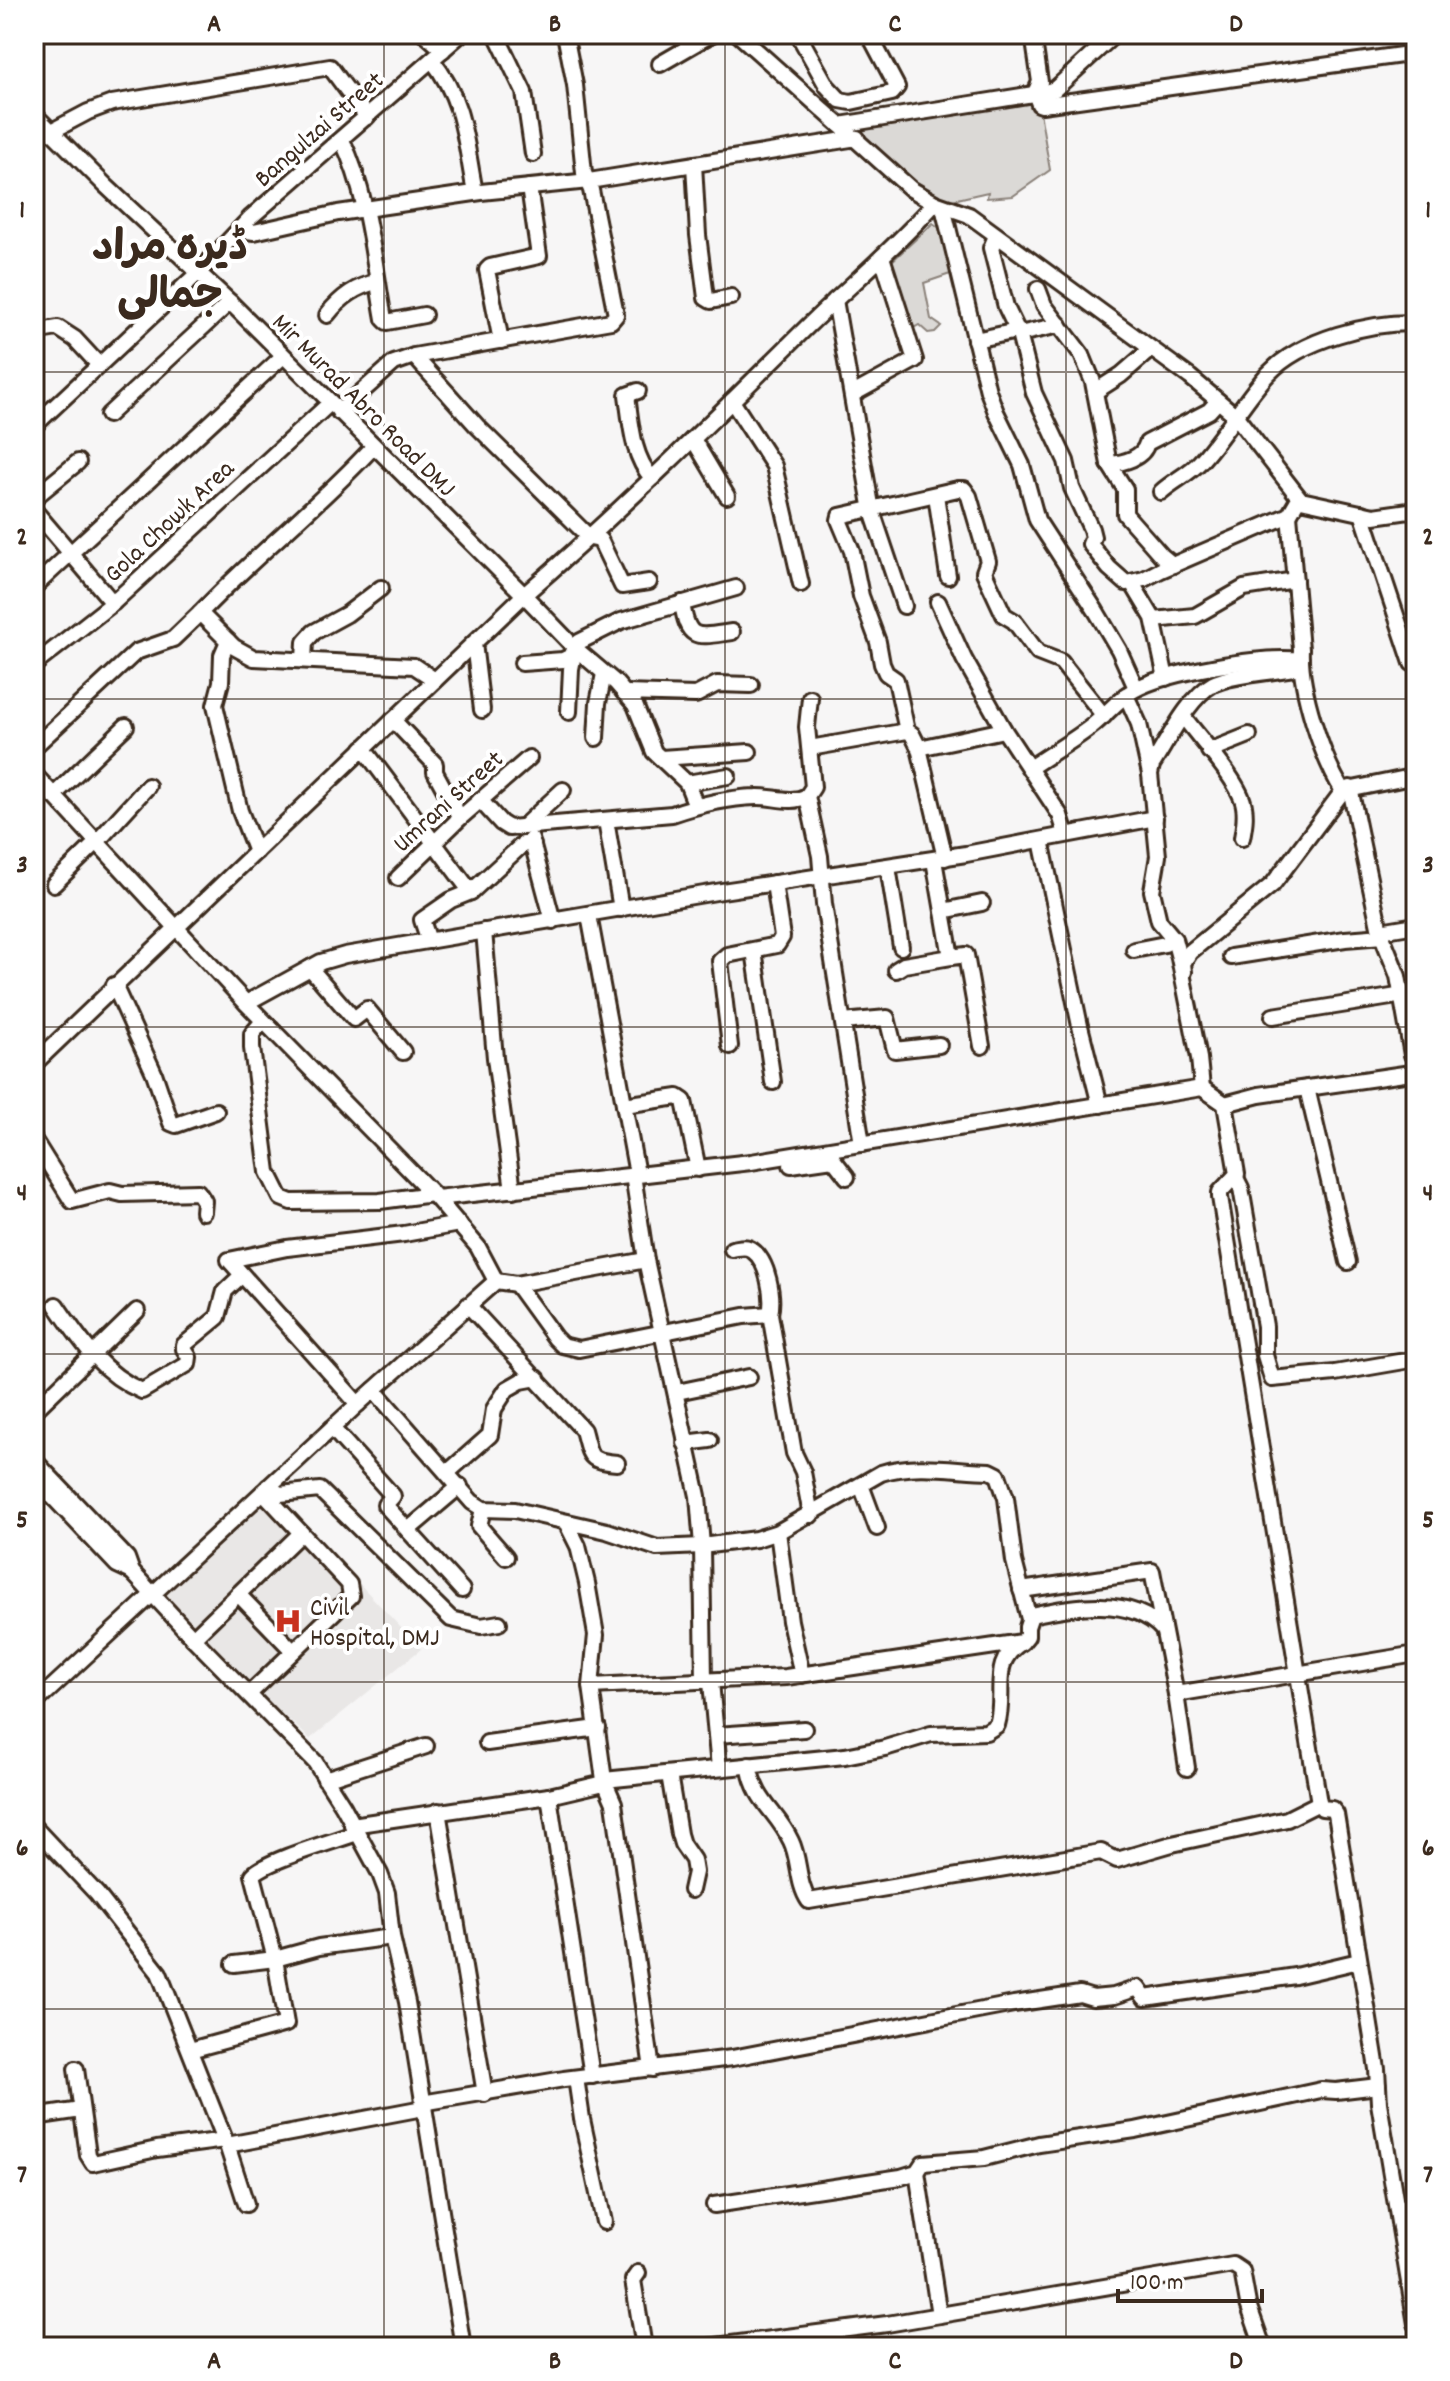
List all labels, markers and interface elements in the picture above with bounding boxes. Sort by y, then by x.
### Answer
text: A [207,7,221,44]
text: B [549,7,561,44]
text: C [889,7,902,44]
text: D [1229,7,1243,44]
street label: Bangulzai Street [247,64,394,198]
text: 1 [19,193,25,230]
text: 1 [1425,193,1431,230]
district label: ڈیرہ مراد جمالی [92,221,248,329]
street label: Mir Murad Abro Road DMJ [262,306,463,507]
street label: Gola Chowk Area [97,452,244,593]
text: 2 [16,520,28,557]
text: 2 [1422,520,1434,557]
street label: Umrani Street [386,742,513,863]
text: 3 [16,848,28,885]
text: 3 [1422,848,1434,885]
text: 4 [17,1176,27,1213]
text: 4 [1423,1176,1433,1213]
text: 5 [16,1503,28,1540]
text: 5 [1422,1503,1434,1540]
place label: Civil Hospital, DMJ [310,1591,440,1658]
hospital icon: Civil Hospital, DMJ [273,1606,303,1636]
text: 6 [16,1831,28,1868]
text: 6 [1422,1831,1434,1868]
text: 7 [17,2158,27,2195]
text: 7 [1423,2158,1433,2195]
scale bar [1118,2253,1262,2303]
text: 100 m [1130,2267,1183,2301]
text: A [207,2344,221,2381]
text: B [549,2344,561,2381]
text: C [889,2344,902,2381]
text: D [1229,2344,1243,2381]

